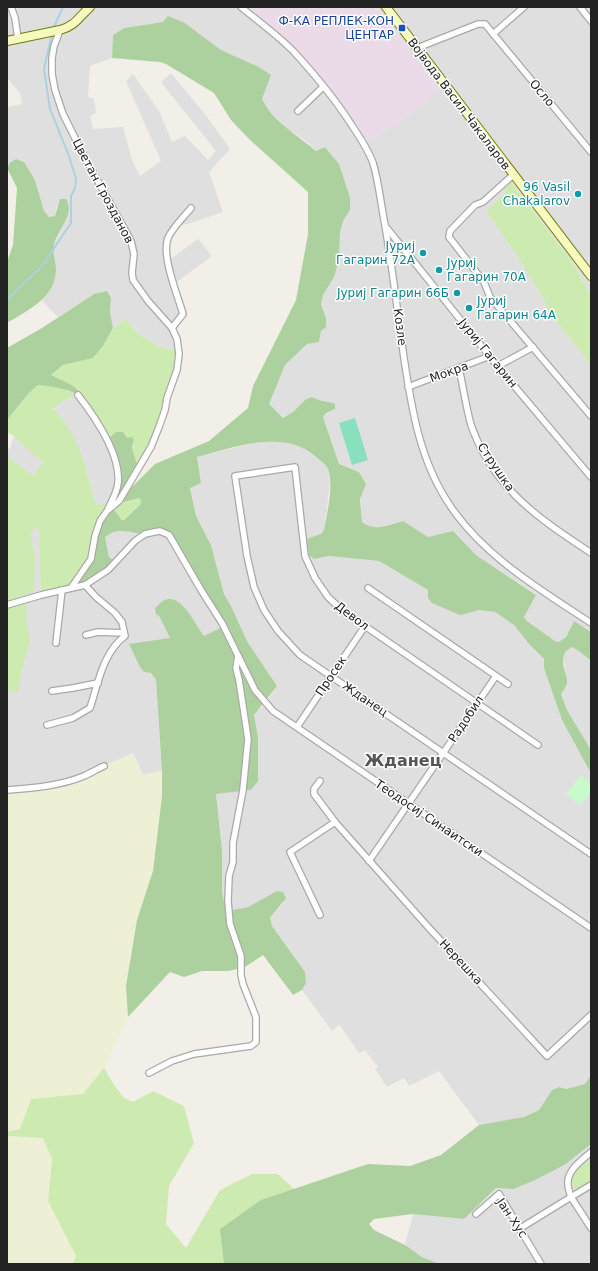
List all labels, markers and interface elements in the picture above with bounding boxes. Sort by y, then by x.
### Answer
place label: Ф-КА РЕПЛЕК-КОН ЦЕНТАР [279,14,394,42]
marker: Ф-КА РЕПЛЕК-КОН ЦЕНТАР [397,23,407,33]
street label: Војвода Васил Чакаларов [405,35,513,173]
street label: Осло [527,77,557,109]
street label: Цветан Грозданов [70,136,136,246]
place label: 96 Vasil Chakalarov [503,180,570,208]
marker: 96 Vasil Chakalarov [573,189,583,199]
place label: Јуриј Гагарин 72А [336,239,416,267]
marker: Јуриј Гагарин 72А [418,248,428,258]
place label: Јуриј Гагарин 70А [446,256,527,284]
marker: Јуриј Гагарин 70А [434,265,444,275]
place label: Јуриј Гагарин 66Б [336,286,449,300]
marker: Јуриј Гагарин 66Б [452,288,462,298]
place label: Јуриј Гагарин 64А [476,294,557,322]
marker: Јуриј Гагарин 64А [464,303,474,313]
street label: Козле [390,308,410,346]
street label: Јуриј Гагарин [455,315,520,390]
street label: Мокра [428,359,470,385]
street label: Струшка [475,440,517,494]
street label: Девол [332,599,372,633]
street label: Просек [313,653,349,699]
street label: Жданец [340,679,390,719]
street label: Радобил [445,693,487,745]
district label: Жданец [364,751,442,770]
street label: Теодосиј Синаитски [372,776,486,859]
street label: Нерешка [436,936,486,988]
street label: Јан Хус [493,1195,530,1240]

